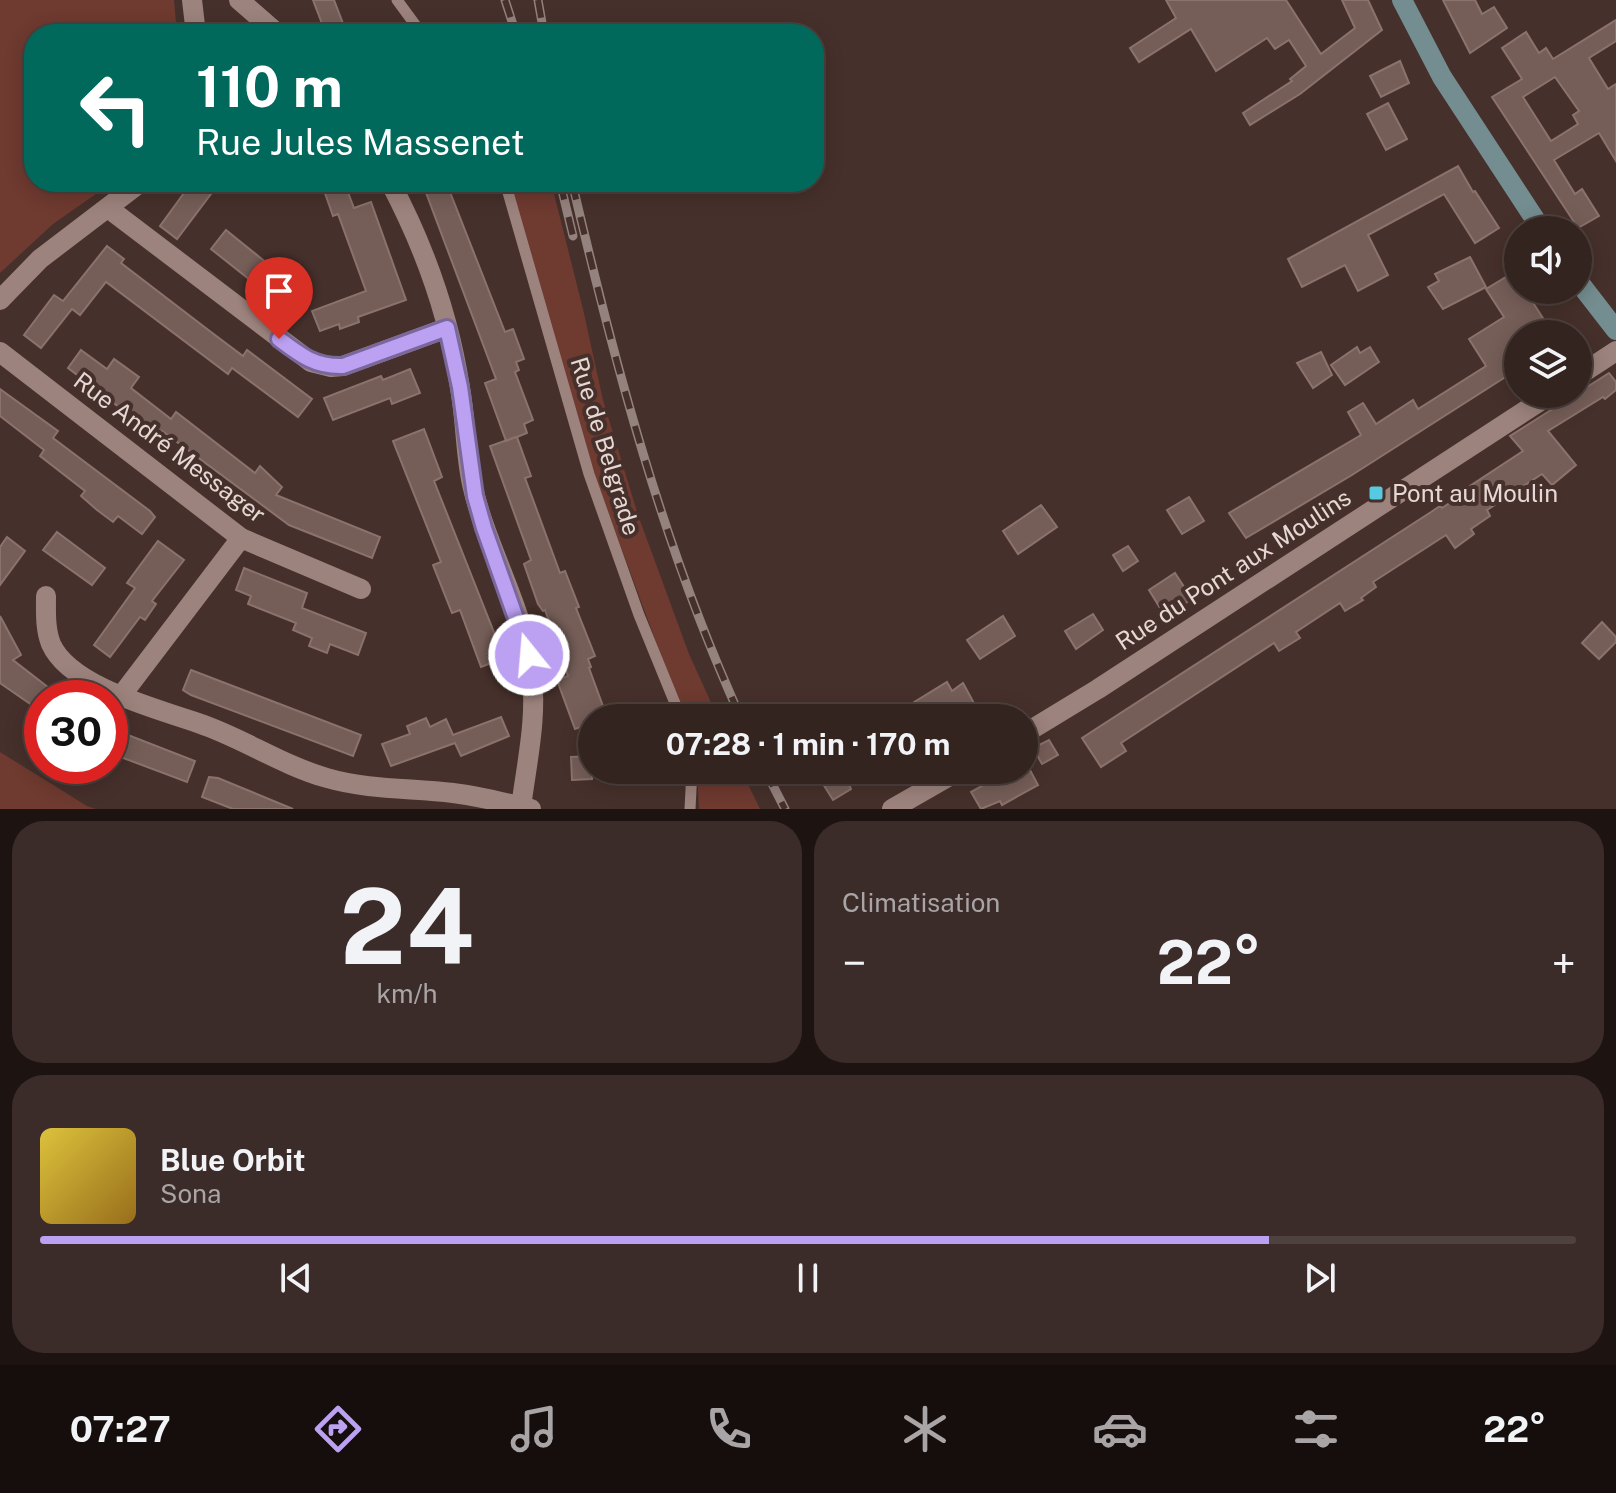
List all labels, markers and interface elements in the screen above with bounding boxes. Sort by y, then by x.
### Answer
text: 110 m [196,54,343,120]
icon: left [64,56,168,160]
text: Rue Jules Massenet [196,121,525,163]
map controls [1504,216,1592,408]
button: sound [1504,216,1592,304]
pin [245,257,313,339]
icon: arrive [257,269,301,313]
button: layers [1504,320,1592,408]
street label: Rue de Belgrade [566,353,646,539]
street label: Rue André Messager [69,366,271,528]
place label: Pont au Moulin [1392,479,1558,507]
street label: Rue du Pont aux Moulins [1110,482,1356,656]
marker: Pont au Moulin [1367,484,1385,502]
position arrow [487,613,571,697]
speed limit sign: 30 [24,680,128,784]
text: 07:28 · 1 min · 170 m [666,726,950,762]
text: 24 [340,865,474,987]
text: Climatisation [842,887,1000,918]
text: 22° [1157,927,1261,998]
text: − [842,937,866,989]
text: + [1552,937,1576,989]
text: km/h [376,978,438,1009]
text: Blue Orbit [160,1142,306,1178]
text: Sona [160,1178,221,1209]
icon: previous [274,1256,318,1300]
icon: pause [786,1256,830,1300]
icon: next [1298,1256,1342,1300]
icon: directions [310,1401,366,1457]
icon: music [506,1401,562,1457]
icon: phone [701,1401,757,1457]
icon: climate [897,1401,953,1457]
icon: car [1092,1401,1148,1457]
icon: filters [1288,1401,1344,1457]
text: 07:27 [70,1408,171,1450]
text: 22° [1483,1408,1546,1450]

